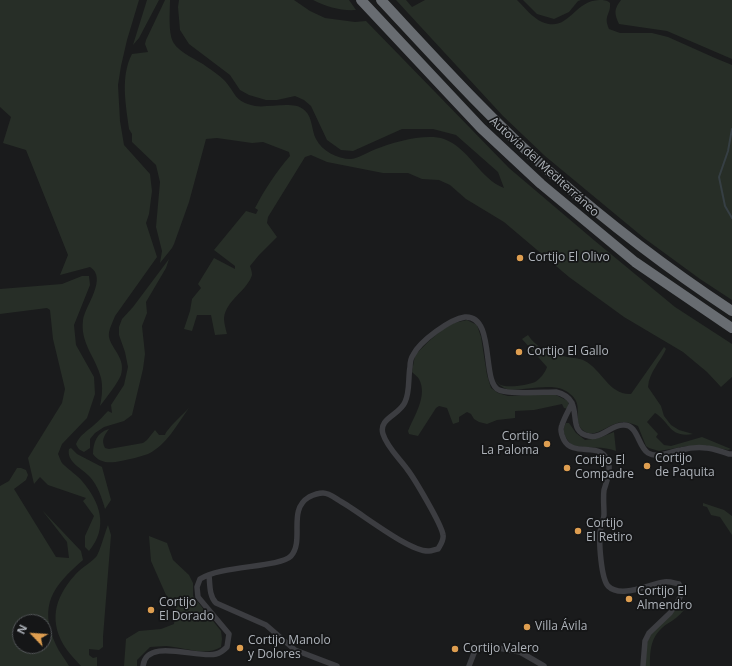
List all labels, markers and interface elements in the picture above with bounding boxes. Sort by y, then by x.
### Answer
street label: Autovía del Mediterráneo [486,114,602,220]
place label: Cortijo El Olivo [528,251,610,265]
marker: Cortijo El Olivo [515,253,525,263]
place label: Cortijo El Gallo [527,345,609,359]
marker: Cortijo El Gallo [514,347,524,357]
place label: Cortijo La Paloma [481,430,539,458]
marker: Cortijo La Paloma [542,439,552,449]
place label: Cortijo de Paquita [655,452,715,480]
place label: Cortijo El Compadre [575,454,634,482]
marker: Cortijo de Paquita [642,461,652,471]
marker: Cortijo El Compadre [562,463,572,473]
place label: Cortijo El Retiro [586,517,632,545]
marker: Cortijo El Retiro [573,526,583,536]
place label: Cortijo El Almendro [637,585,692,613]
marker: Cortijo El Almendro [624,594,634,604]
place label: Cortijo El Dorado [159,596,214,624]
marker: Cortijo El Dorado [146,605,156,615]
north arrow [12,614,52,654]
place label: Villa Ávila [535,620,587,634]
text: N [13,622,30,636]
marker: Villa Ávila [522,622,532,632]
place label: Cortijo Manolo y Dolores [248,634,331,662]
place label: Cortijo Valero [463,642,539,656]
marker: Cortijo Manolo y Dolores [235,643,245,653]
marker: Cortijo Valero [450,644,460,654]

